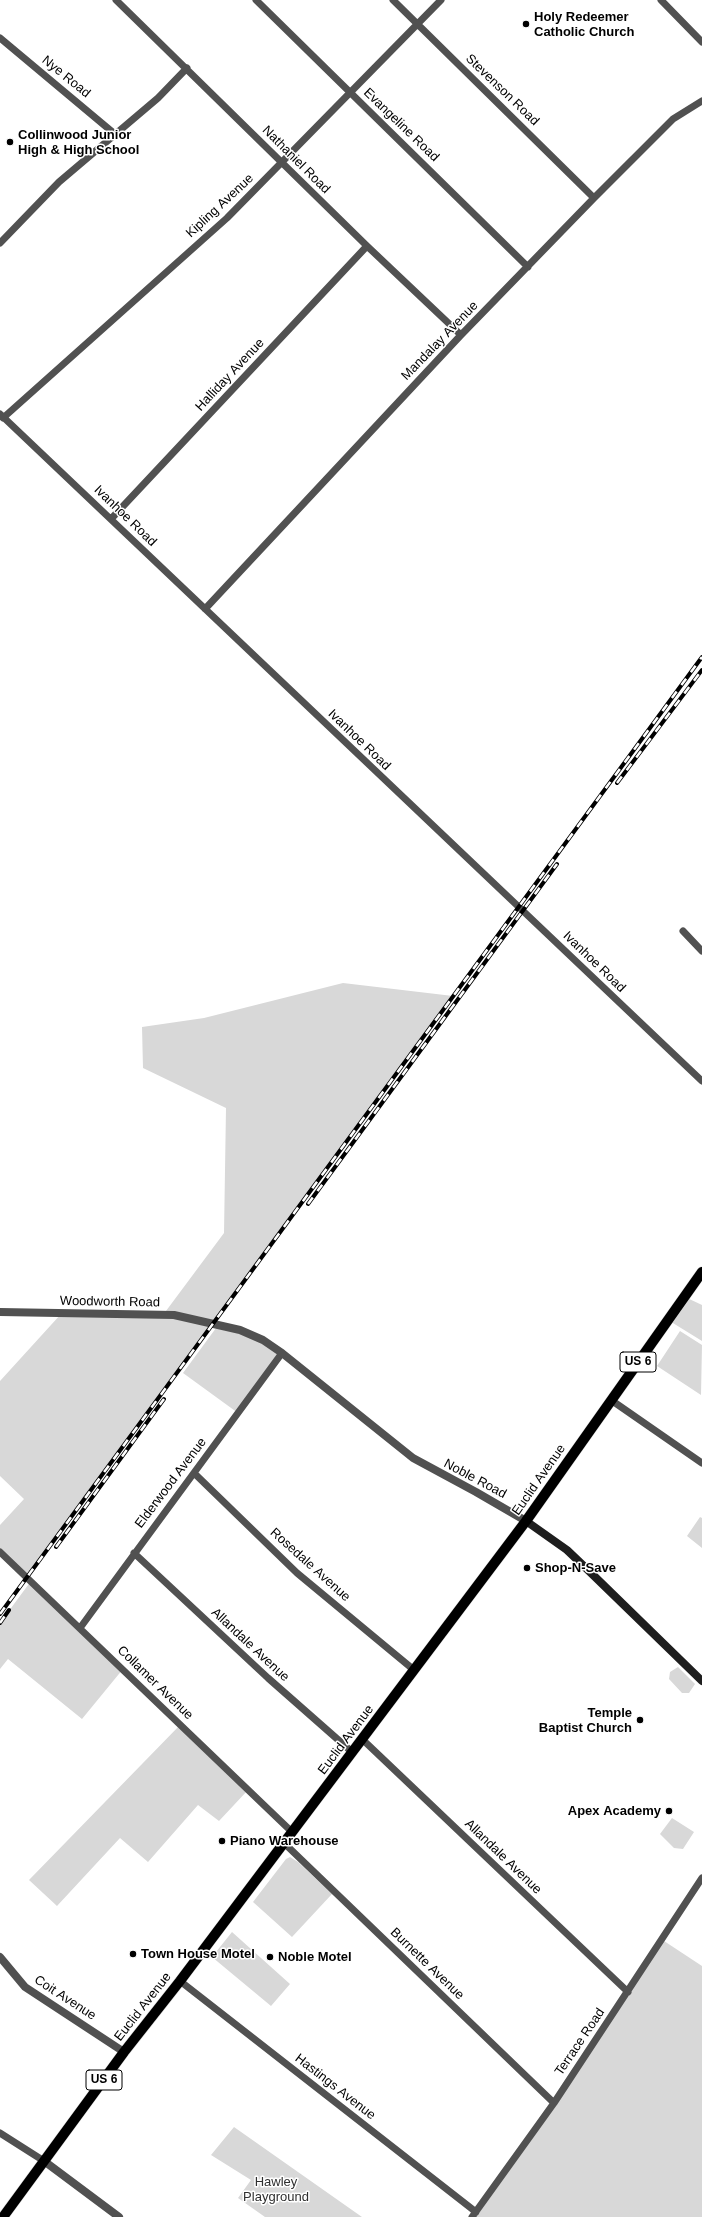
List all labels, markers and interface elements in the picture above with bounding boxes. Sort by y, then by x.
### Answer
place label: Holy Redeemer Catholic Church [534,9,634,40]
marker: Holy Redeemer Catholic Church [521,19,531,29]
street label: Stevenson Road [462,51,542,129]
street label: Nye Road [39,53,93,101]
street label: Evangeline Road [360,85,442,165]
street label: Nathaniel Road [259,123,333,197]
place label: Collinwood Junior High & High School [18,127,139,158]
marker: Collinwood Junior High & High School [5,137,15,147]
street label: Kipling Avenue [183,171,257,241]
street label: Mandalay Avenue [398,298,482,384]
street label: Halliday Avenue [192,335,268,415]
street label: Ivanhoe Road [90,482,160,550]
street label: Ivanhoe Road [324,706,394,774]
street label: Ivanhoe Road [559,928,629,996]
street label: Woodworth Road [60,1293,160,1311]
road number: US 6 [620,1352,656,1372]
street label: Elderwood Avenue [132,1435,210,1531]
street label: Euclid Avenue [509,1442,569,1518]
street label: Noble Road [441,1456,509,1502]
street label: Rosedale Avenue [267,1525,353,1605]
place label: Shop-N-Save [535,1560,616,1576]
marker: Shop-N-Save [522,1563,532,1573]
street label: Allandale Avenue [208,1605,292,1685]
street label: Collamer Avenue [114,1643,196,1723]
street label: Euclid Avenue [315,1702,377,1778]
place label: Temple Baptist Church [539,1705,632,1736]
marker: Temple Baptist Church [635,1715,645,1725]
place label: Apex Academy [568,1803,661,1819]
marker: Apex Academy [664,1806,674,1816]
street label: Allandale Avenue [461,1816,545,1898]
place label: Piano Warehouse [230,1833,339,1849]
marker: Piano Warehouse [217,1836,227,1846]
street label: Burnette Avenue [387,1925,467,2003]
place label: Town House Motel [141,1946,255,1962]
marker: Town House Motel [128,1949,138,1959]
place label: Noble Motel [278,1949,352,1965]
marker: Noble Motel [265,1952,275,1962]
street label: Euclid Avenue [111,1970,175,2044]
street label: Coit Avenue [31,1972,99,2024]
street label: Terrace Road [552,2005,608,2079]
street label: Hastings Avenue [292,2051,378,2123]
road number: US 6 [86,2070,122,2090]
park label: Hawley Playground [243,2174,309,2205]

